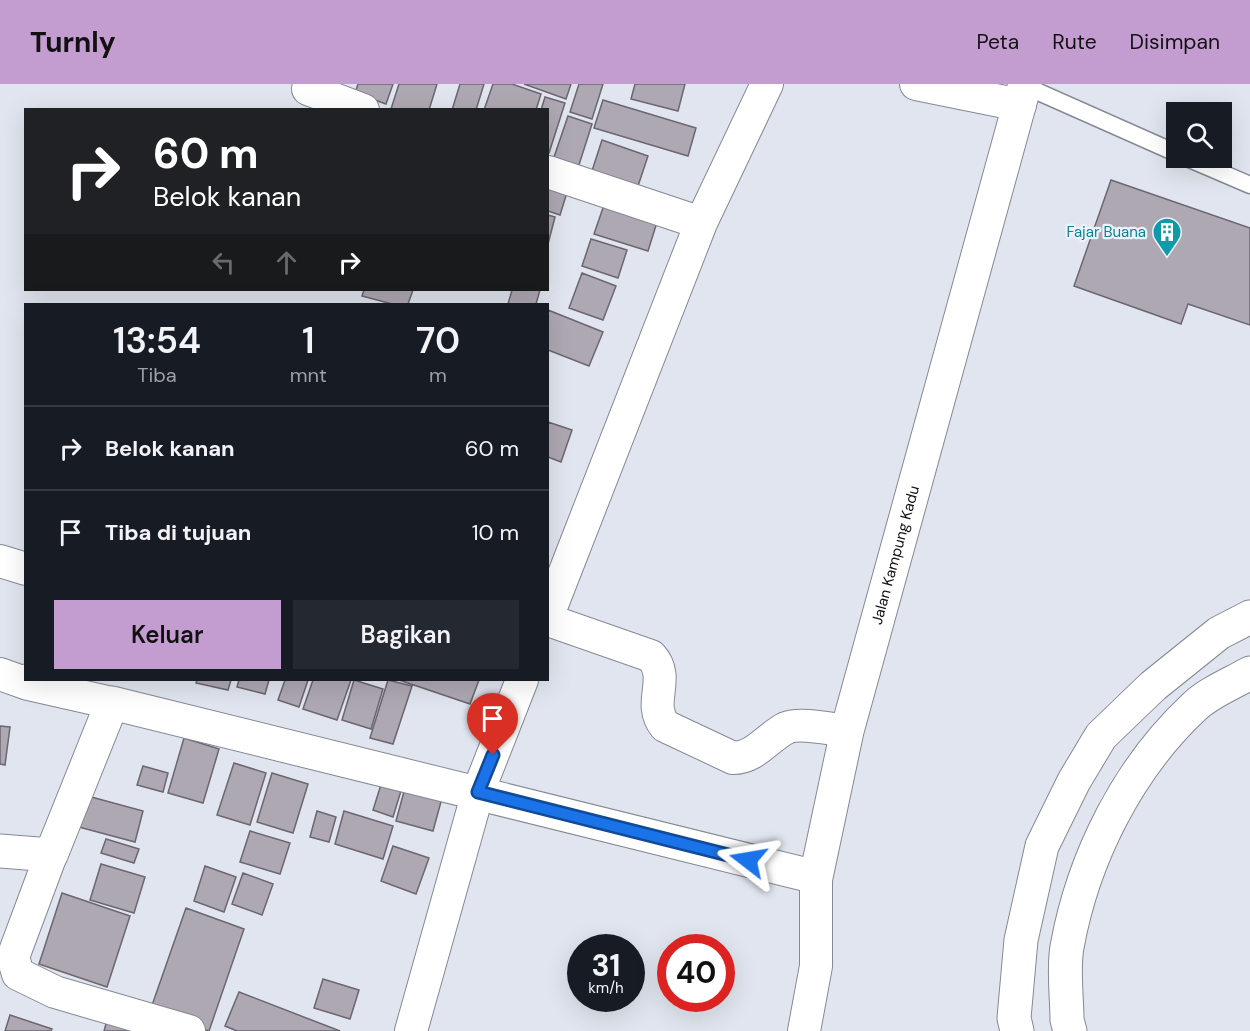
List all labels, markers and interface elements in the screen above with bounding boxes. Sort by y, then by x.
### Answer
text: Turnly [30,24,116,61]
text: Peta [976,28,1019,56]
text: Rute [1052,28,1097,56]
text: Disimpan [1130,28,1220,56]
map controls [1166,102,1232,168]
button: search [1166,102,1232,168]
text: 60 m [153,126,259,181]
icon: right [54,132,132,210]
text: Belok kanan [153,179,301,214]
building icon: Fajar Buana [1151,216,1183,258]
place label: Fajar Buana [1066,222,1146,242]
icon: left [207,246,240,279]
icon: ahead [270,246,303,279]
icon: right [333,246,366,279]
text: 13:54 [113,317,201,364]
text: 1 [302,317,315,364]
text: 70 [416,317,460,364]
text: Tiba [137,362,177,388]
text: mnt [290,362,327,388]
text: m [429,362,447,388]
icon: right [54,432,87,465]
text: Belok kanan [105,434,235,463]
text: 60 m [465,434,519,463]
street label: Jalan Kampung Kadu [867,483,924,627]
icon: arrive [54,516,87,549]
text: Tiba di tujuan [105,518,251,547]
text: 10 m [472,518,519,547]
button: Keluar [54,600,281,669]
button: Bagikan [293,600,519,669]
pin [467,693,518,755]
icon: arrive [476,702,509,735]
position arrow [716,828,780,892]
speed limit sign: 40 [657,934,735,1012]
text: 31 [592,946,620,985]
text: km/h [588,978,624,998]

